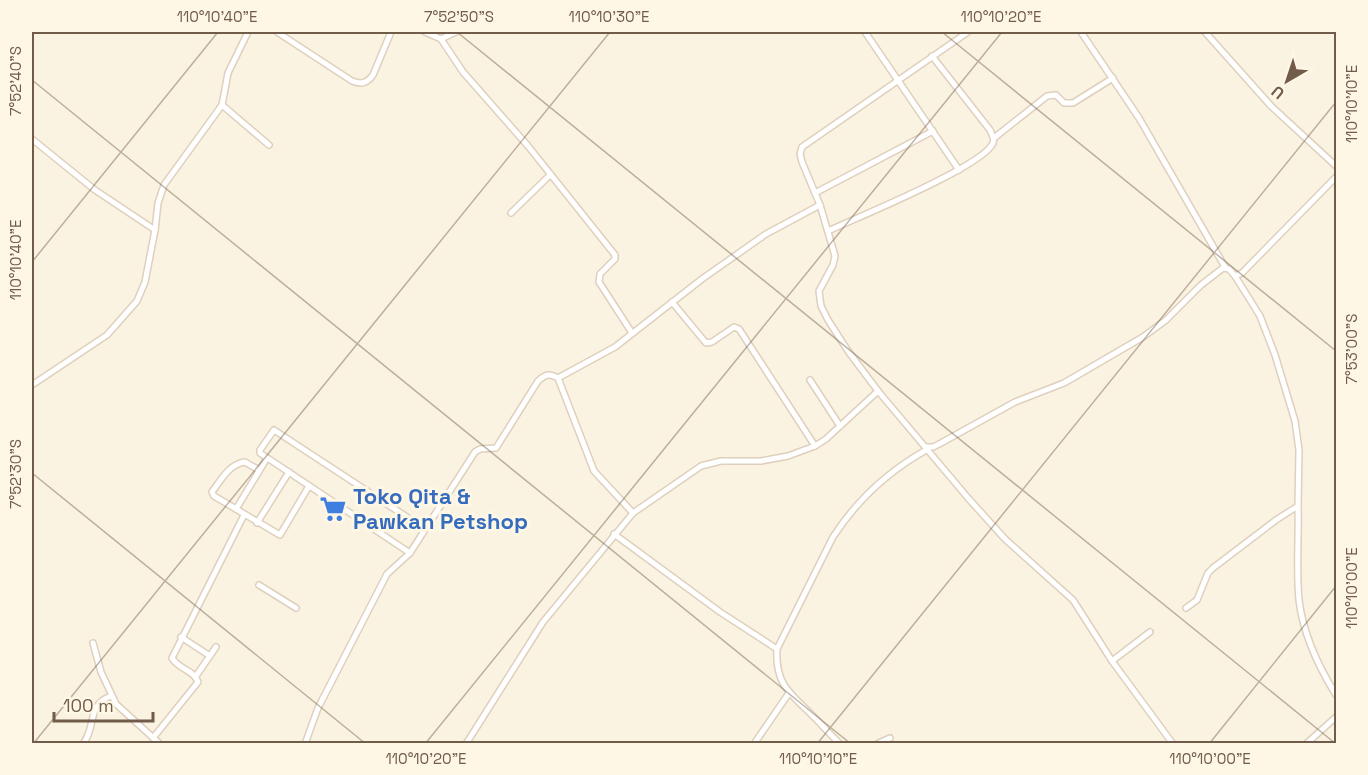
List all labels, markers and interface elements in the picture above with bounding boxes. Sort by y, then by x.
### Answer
text: 110°10'40"E [177,7,257,26]
text: 7°52'50"S [424,7,494,26]
text: 110°10'30"E [568,7,650,26]
text: 110°10'20"E [960,7,1042,26]
text: 7°52'40"S [6,46,25,116]
north arrow [1257,51,1317,111]
text: 110°10'10"E [1342,65,1361,143]
text: U [1267,81,1289,104]
text: 110°10'40"E [6,220,25,300]
text: 7°53'00"S [1342,314,1361,384]
text: 7°52'30"S [6,439,25,509]
place label: Toko Qita & Pawkan Petshop [353,482,528,535]
supermarket icon: Toko Qita & Pawkan Petshop [318,494,348,524]
text: 110°10'00"E [1342,547,1361,629]
scale bar [54,685,153,723]
text: 100 m [63,694,114,717]
text: 110°10'20"E [385,749,467,768]
text: 110°10'10"E [779,749,857,768]
text: 110°10'00"E [1169,749,1251,768]

